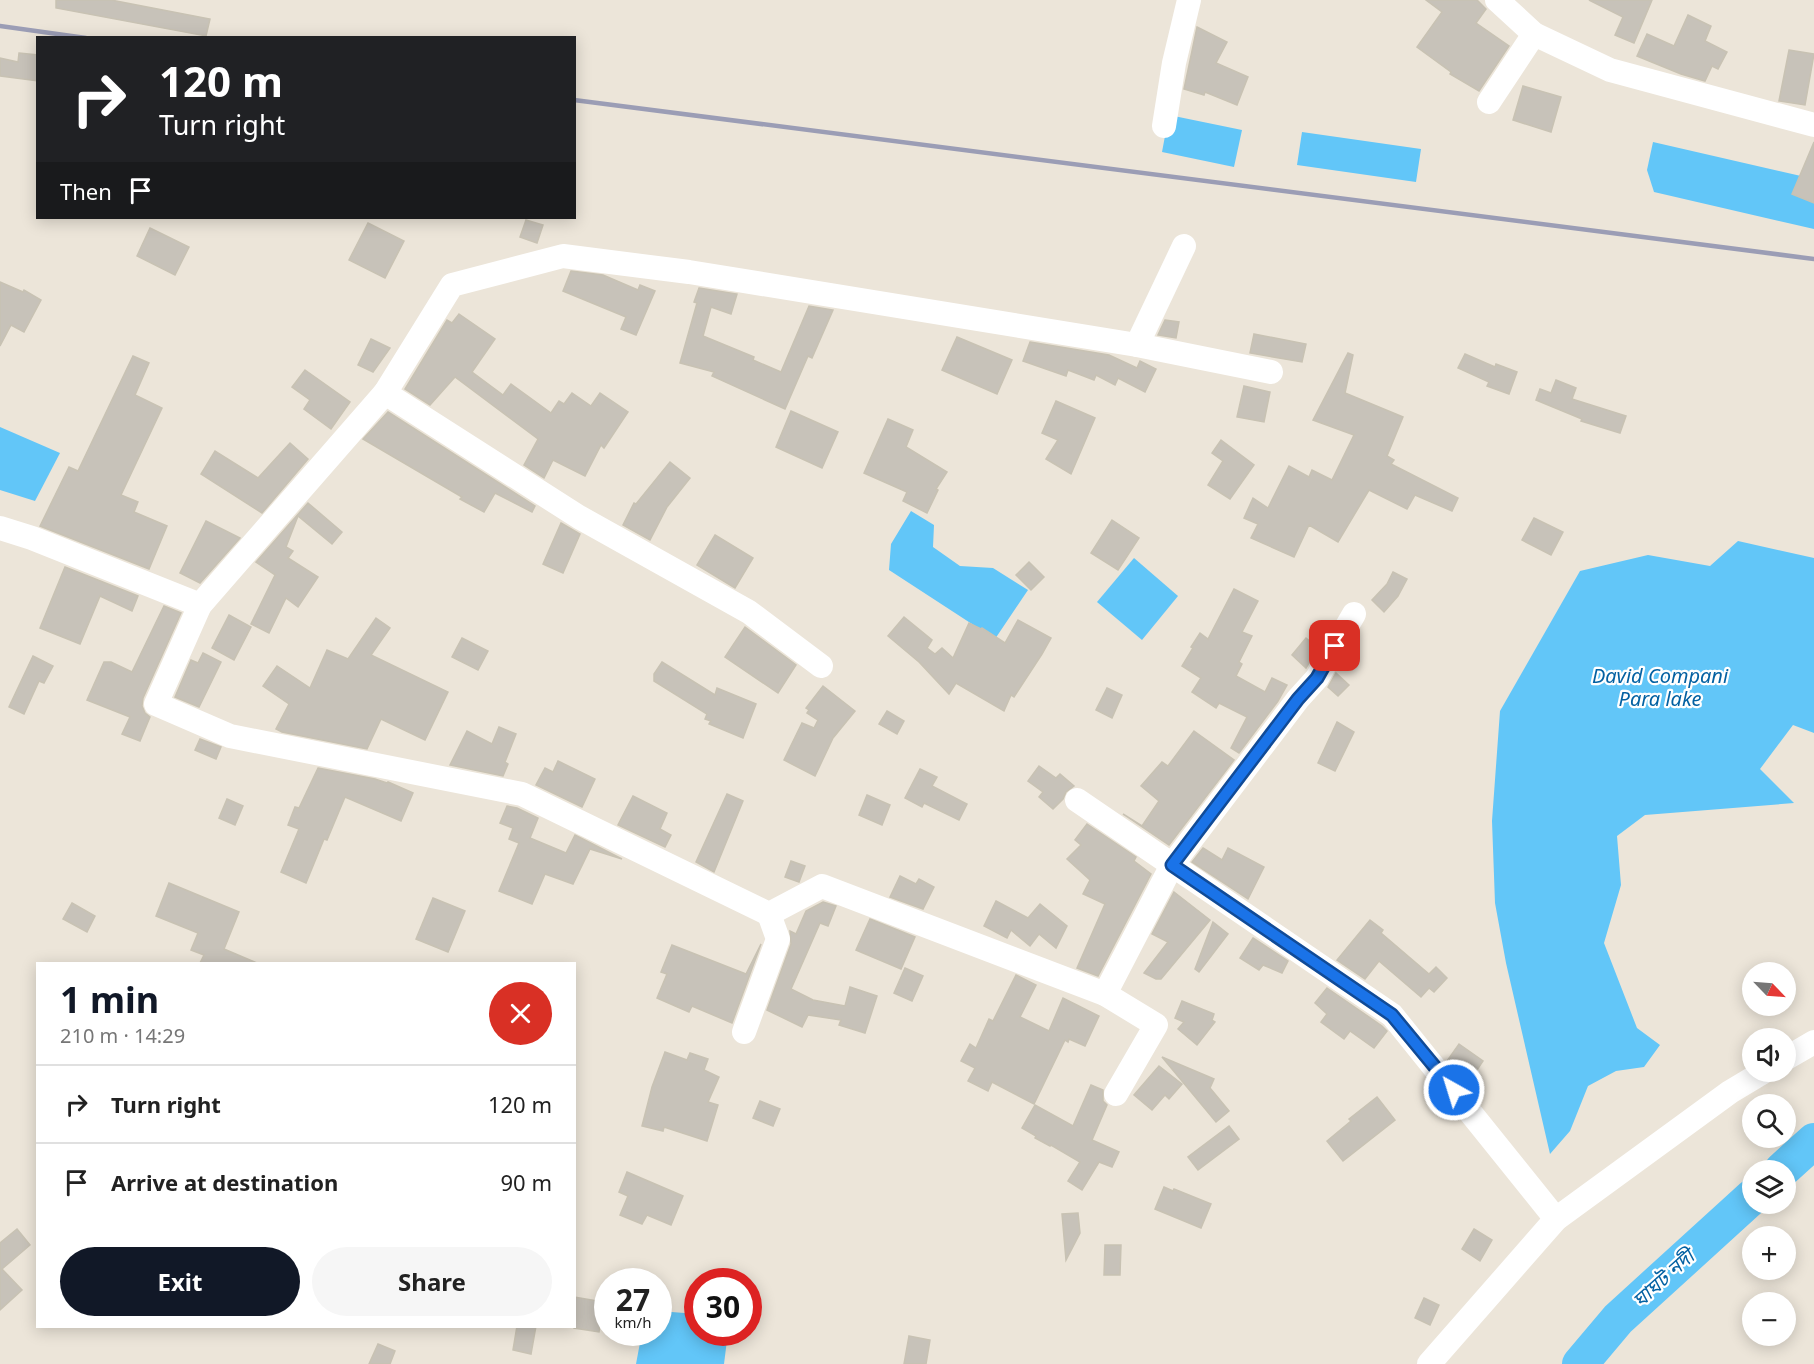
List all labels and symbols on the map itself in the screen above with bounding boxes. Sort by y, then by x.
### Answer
pin [1309,620,1360,671]
water label: David Compani Para lake [1592,662,1729,712]
north arrow [1742,962,1796,1016]
position arrow [1422,1058,1486,1122]
water label: ঘাঘট নদী [1626,1241,1703,1313]
speed limit sign: 30 [684,1268,762,1346]

